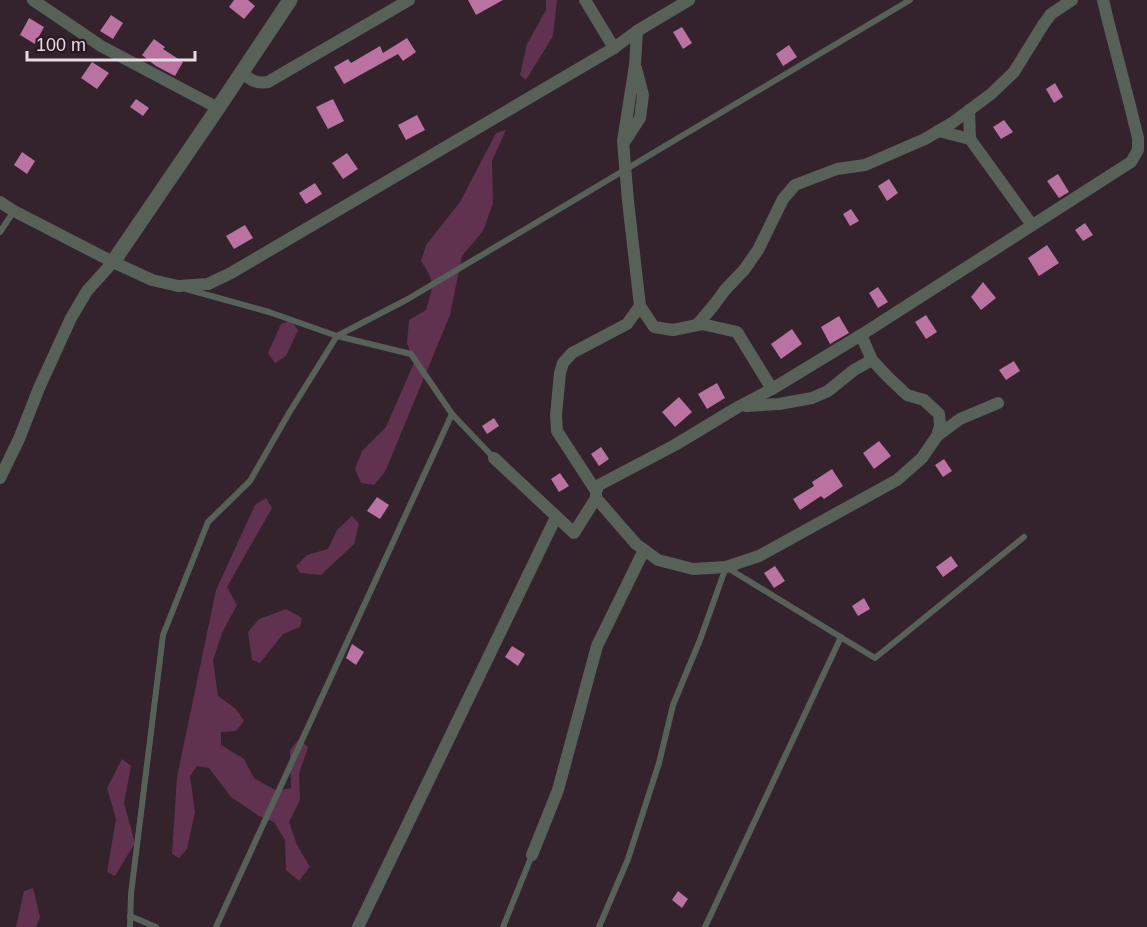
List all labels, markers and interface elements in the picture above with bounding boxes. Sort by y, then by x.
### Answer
scale bar [27,24,195,62]
text: 100 m [36,35,86,55]

